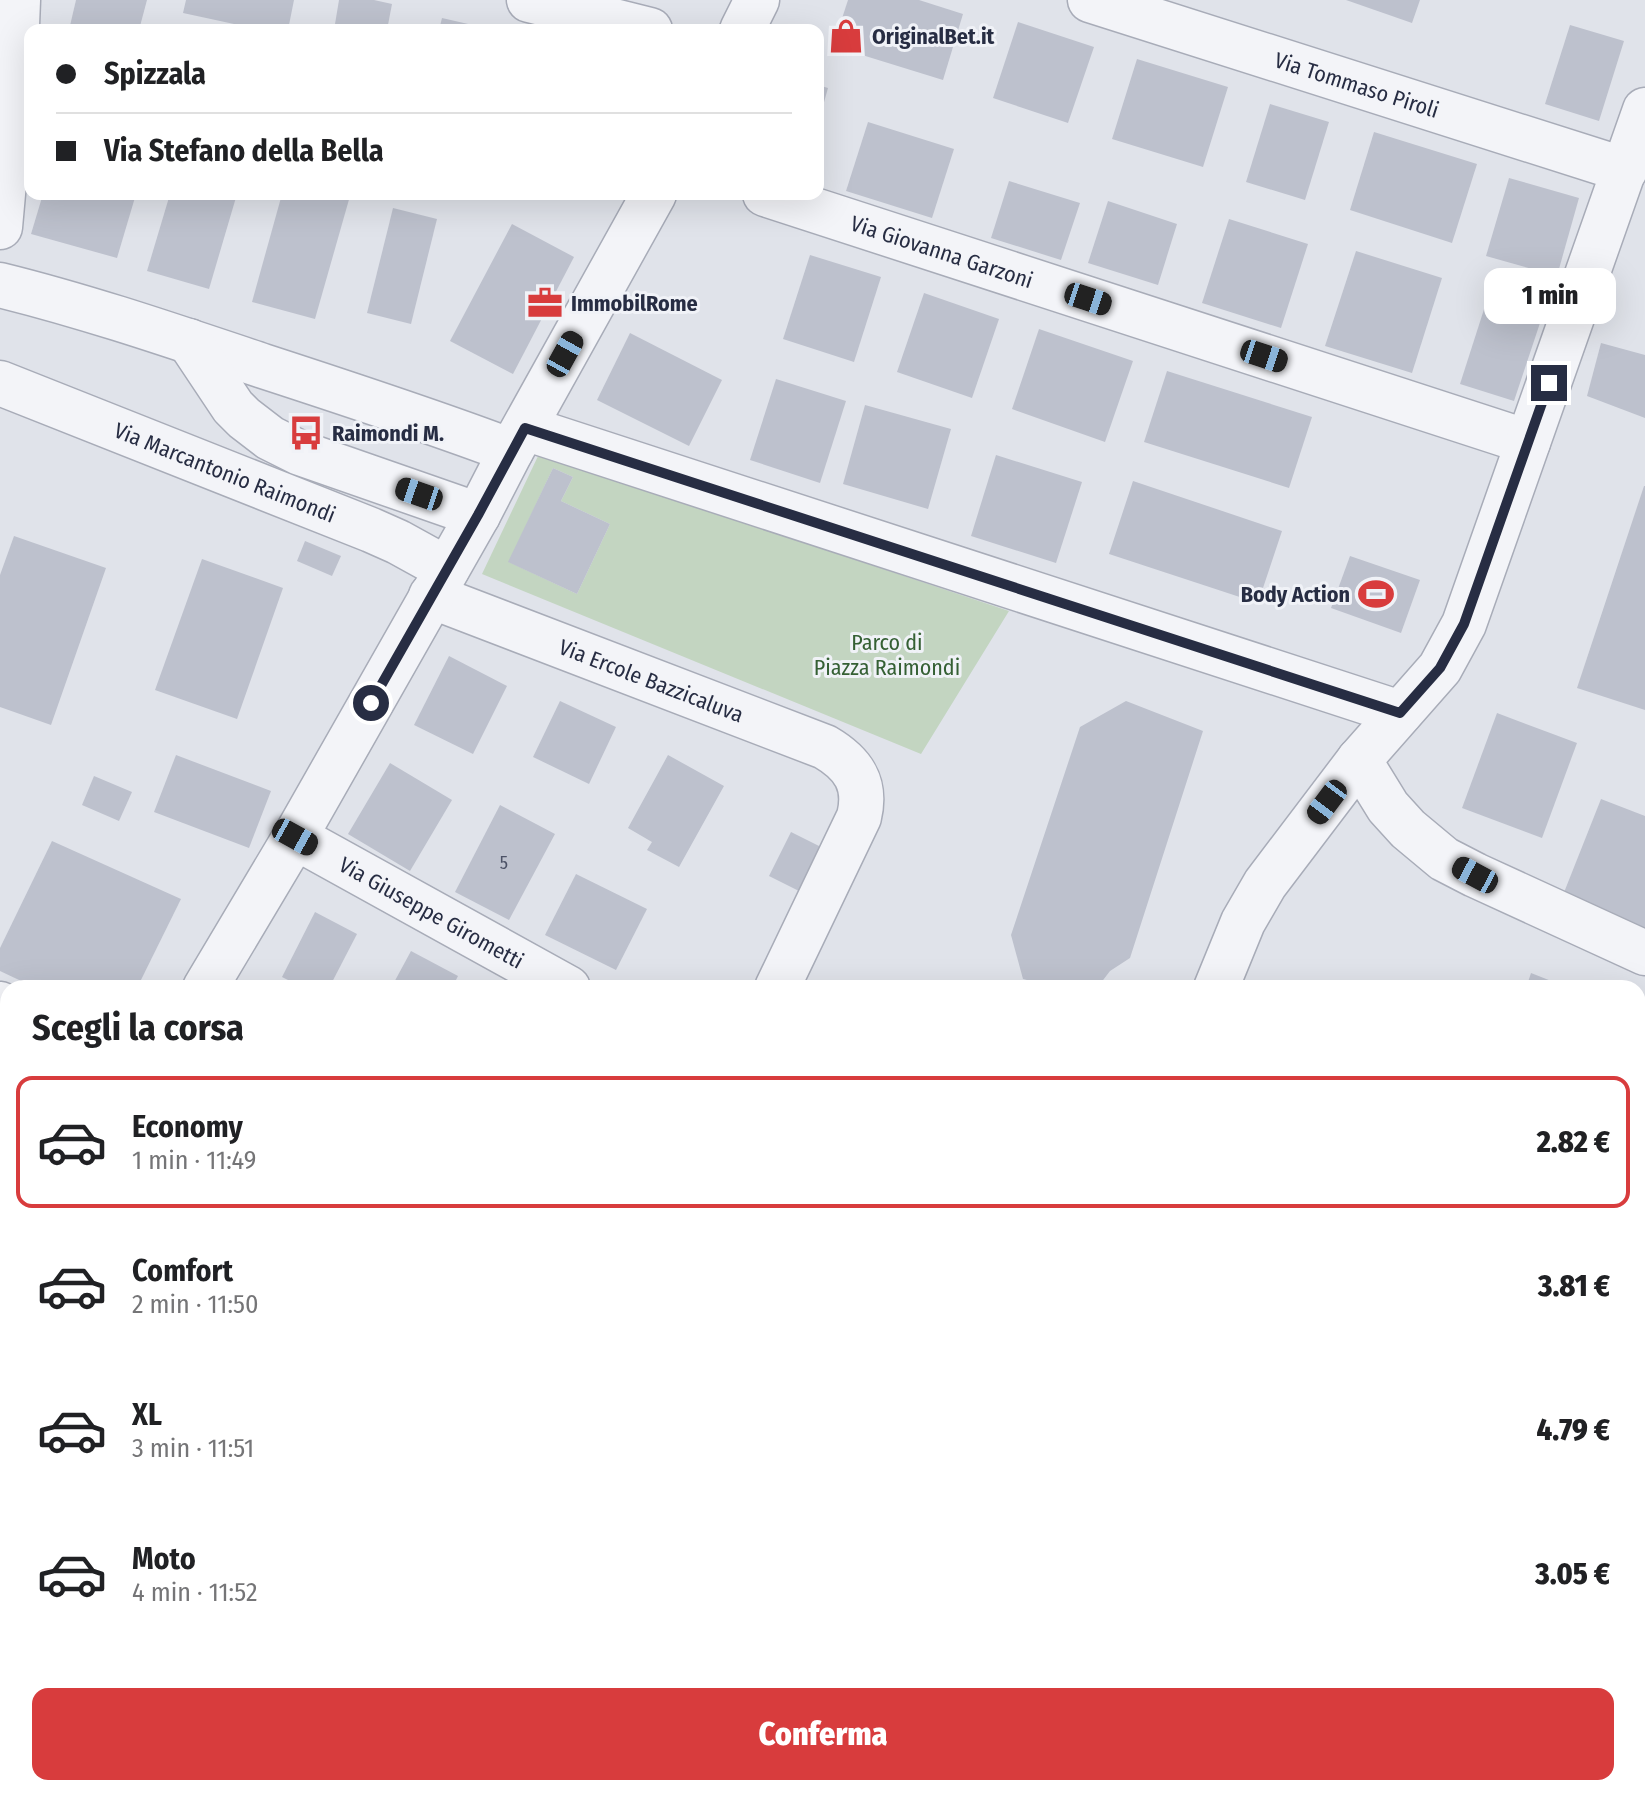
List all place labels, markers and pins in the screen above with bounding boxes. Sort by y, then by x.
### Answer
shop icon: OriginalBet.it [827,17,865,55]
place label: OriginalBet.it [872,23,995,50]
office icon: ImmobilRome [526,284,564,322]
place label: ImmobilRome [571,290,698,317]
bus stop icon: Raimondi M. [287,414,325,452]
place label: Raimondi M. [332,420,444,447]
sports icon: Body Action [1357,575,1395,613]
place label: Body Action [1241,581,1350,608]

